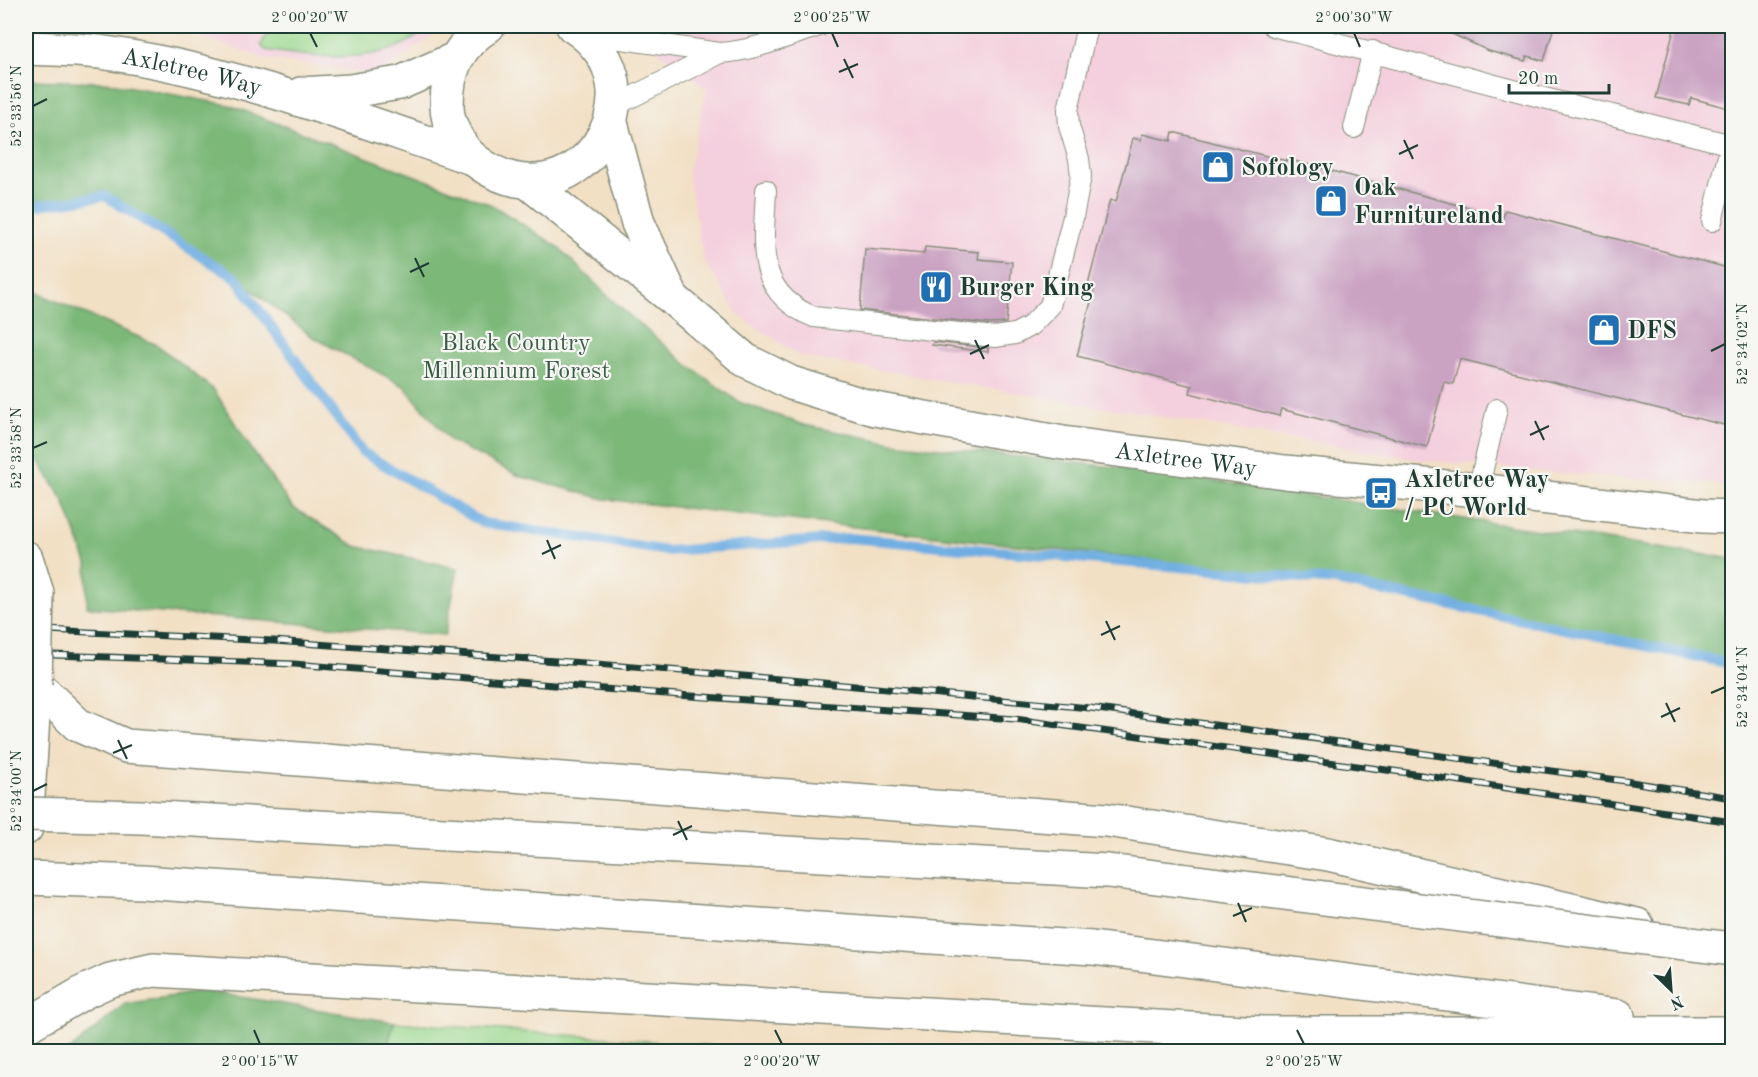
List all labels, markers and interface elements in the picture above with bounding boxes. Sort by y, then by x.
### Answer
text: 2°00'20"W [271,11,349,26]
text: 2°00'25"W [793,11,871,26]
text: 2°00'30"W [1315,11,1393,26]
street label: Axletree Way [120,45,264,102]
scale bar [1509,57,1610,95]
text: 52°33'56"N [10,65,25,147]
text: 20 m [1518,70,1558,88]
shop icon: Sofology [1200,149,1236,185]
place label: Sofology [1241,157,1334,181]
place label: Oak Furnitureland [1354,177,1504,229]
shop icon: Oak Furnitureland [1313,183,1349,219]
restaurant icon: Burger King [918,269,954,305]
place label: Burger King [959,277,1094,301]
text: 52°34'02"N [1736,303,1751,385]
shop icon: DFS [1586,312,1622,348]
place label: DFS [1627,320,1677,344]
park label: Black Country Millennium Forest [422,332,610,384]
text: 52°33'58"N [10,407,25,489]
street label: Axletree Way [1113,440,1259,482]
place label: Axletree Way / PC World [1404,469,1549,521]
bus stop icon: Axletree Way / PC World [1363,475,1399,511]
text: 52°34'04"N [1736,646,1751,728]
text: 52°34'00"N [10,750,25,832]
north arrow [1641,960,1701,1020]
text: N [1667,992,1685,1012]
text: 2°00'15"W [221,1055,299,1070]
text: 2°00'20"W [743,1055,821,1070]
text: 2°00'25"W [1265,1055,1343,1070]

